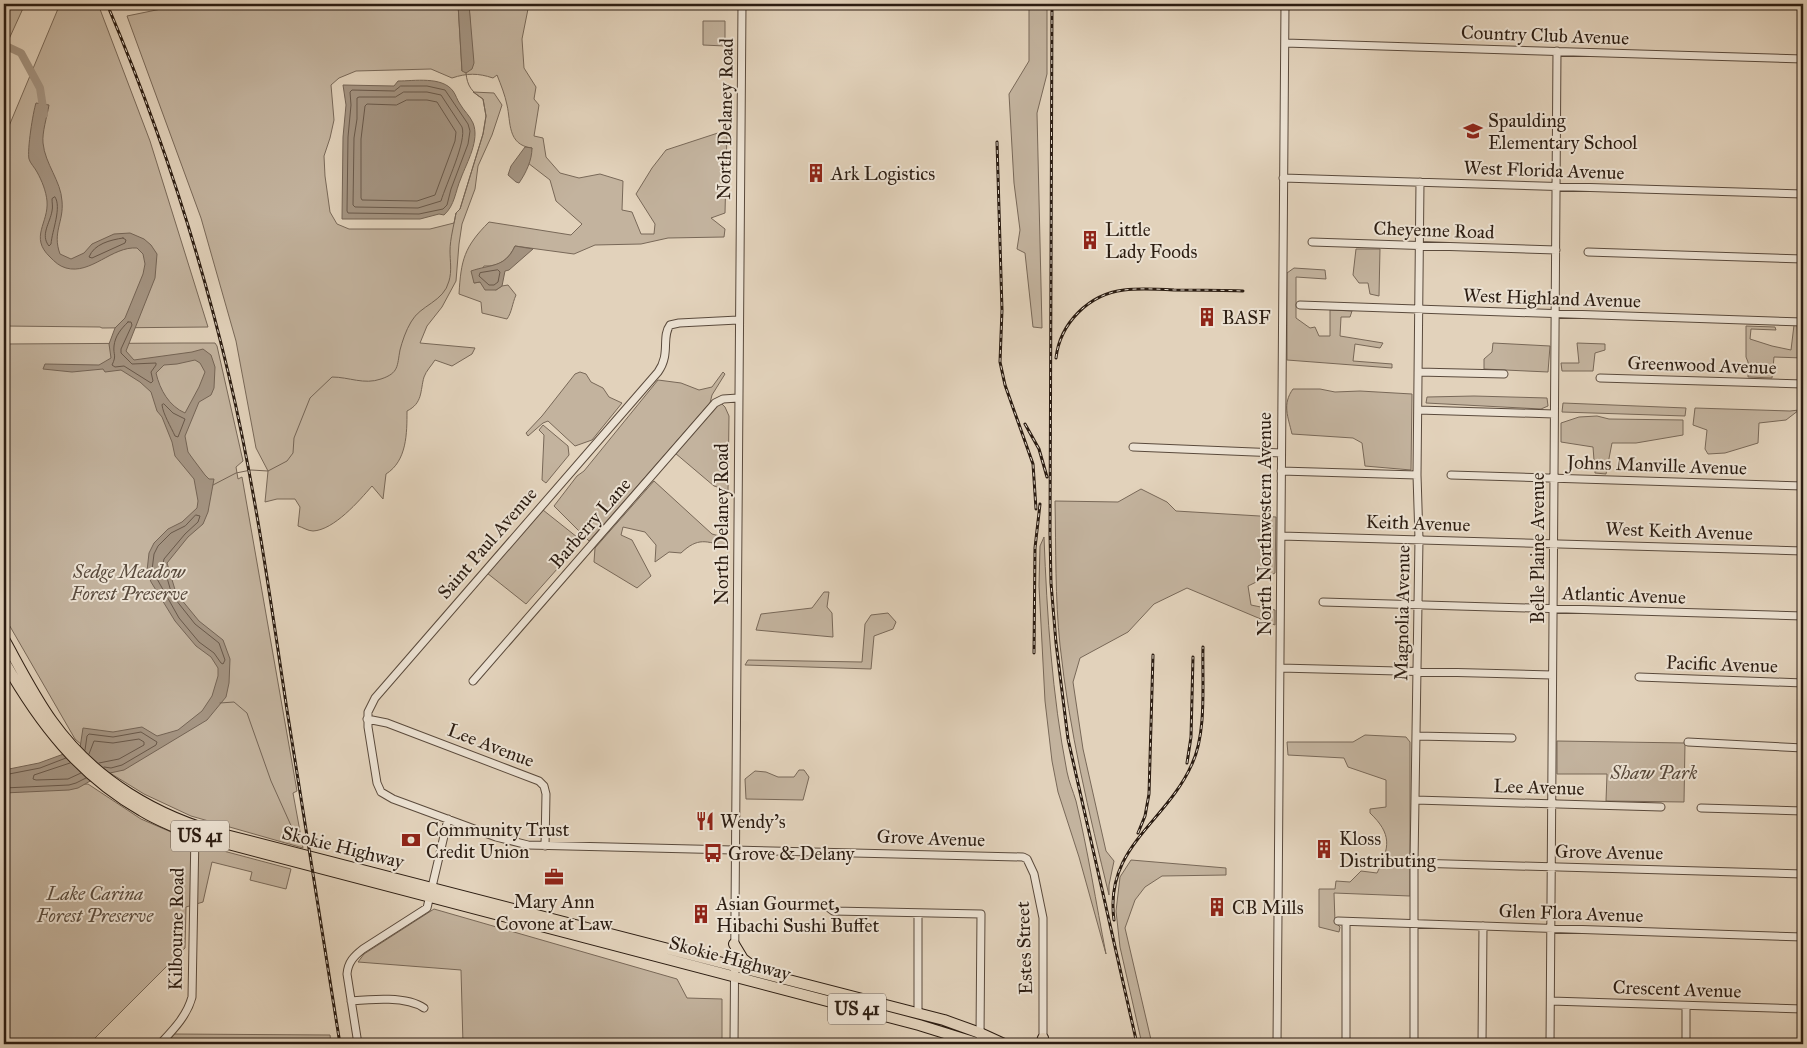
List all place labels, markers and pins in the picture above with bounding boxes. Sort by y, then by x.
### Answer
place label: Spaulding Elementary School [1488,109,1638,154]
school or university icon: Spaulding Elementary School [1462,120,1484,142]
building icon: Ark Logistics [805,162,827,184]
place label: Ark Logistics [830,162,935,186]
place label: Little Lady Foods [1105,218,1197,263]
building icon: Little Lady Foods [1079,229,1101,251]
building icon: BASF [1196,306,1218,328]
place label: BASF [1222,306,1271,329]
restaurant icon: Wendy's [694,810,716,832]
place label: Wendy's [720,810,786,833]
place label: Community Trust Credit Union [426,818,570,863]
place label: Kloss Distributing [1339,827,1436,873]
bank icon: Community Trust Credit Union [400,829,422,851]
building icon: Kloss Distributing [1313,838,1335,860]
bus stop icon: Grove & Delany [702,842,724,864]
place label: Grove & Delany [728,842,856,865]
office icon: Mary Ann Covone at Law [543,866,565,888]
place label: Mary Ann Covone at Law [496,890,613,935]
place label: Asian Gourmet, Hibachi Sushi Buffet [715,892,880,937]
building icon: CB Mills [1206,896,1228,918]
place label: CB Mills [1232,896,1304,919]
building icon: Asian Gourmet, Hibachi Sushi Buffet [690,903,712,925]

